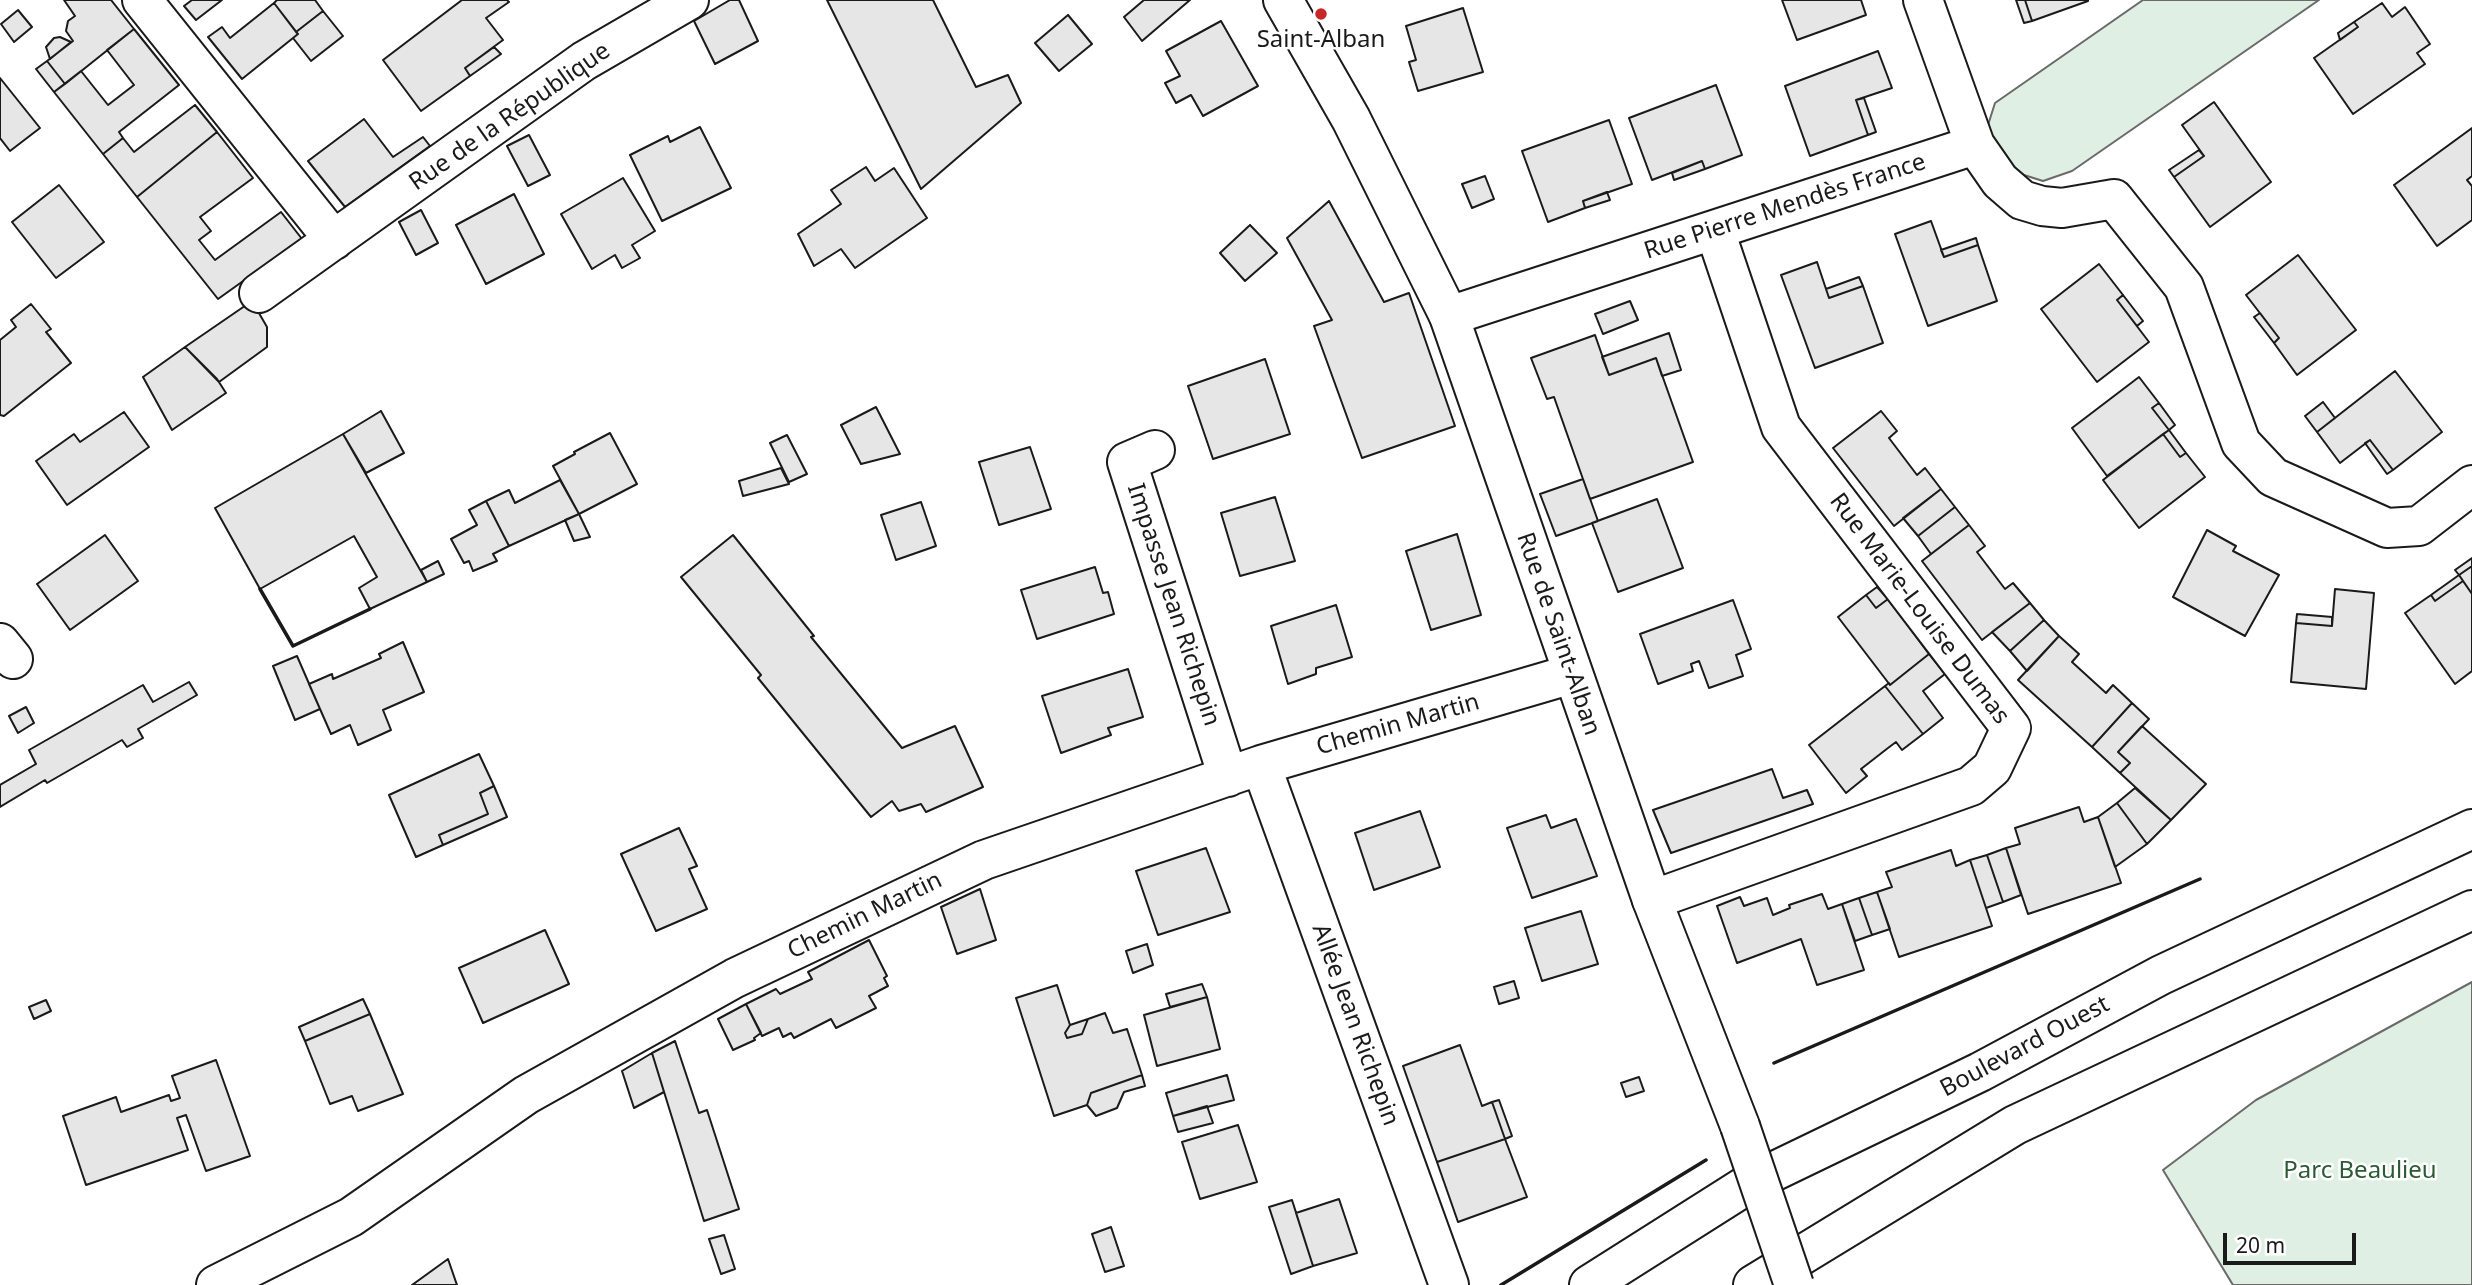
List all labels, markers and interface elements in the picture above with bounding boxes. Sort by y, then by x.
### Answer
marker: Saint-Alban [1313,6,1329,22]
place label: Saint-Alban [1257,26,1385,54]
street label: Rue de la République [404,37,616,197]
street label: Rue Pierre Mendès France [1641,148,1929,266]
street label: Impasse Jean Richepin [1120,480,1226,730]
street label: Rue Marie-Louise Dumas [1823,488,2015,730]
street label: Rue de Saint-Alban [1510,529,1606,739]
street label: Chemin Martin [1313,688,1483,762]
street label: Chemin Martin [783,866,947,966]
street label: Allée Jean Richepin [1305,920,1405,1130]
street label: Boulevard Ouest [1935,990,2115,1104]
park label: Parc Beaulieu [2283,1157,2437,1185]
scale bar [2227,1218,2360,1262]
text: 20 m [2236,1231,2285,1259]

